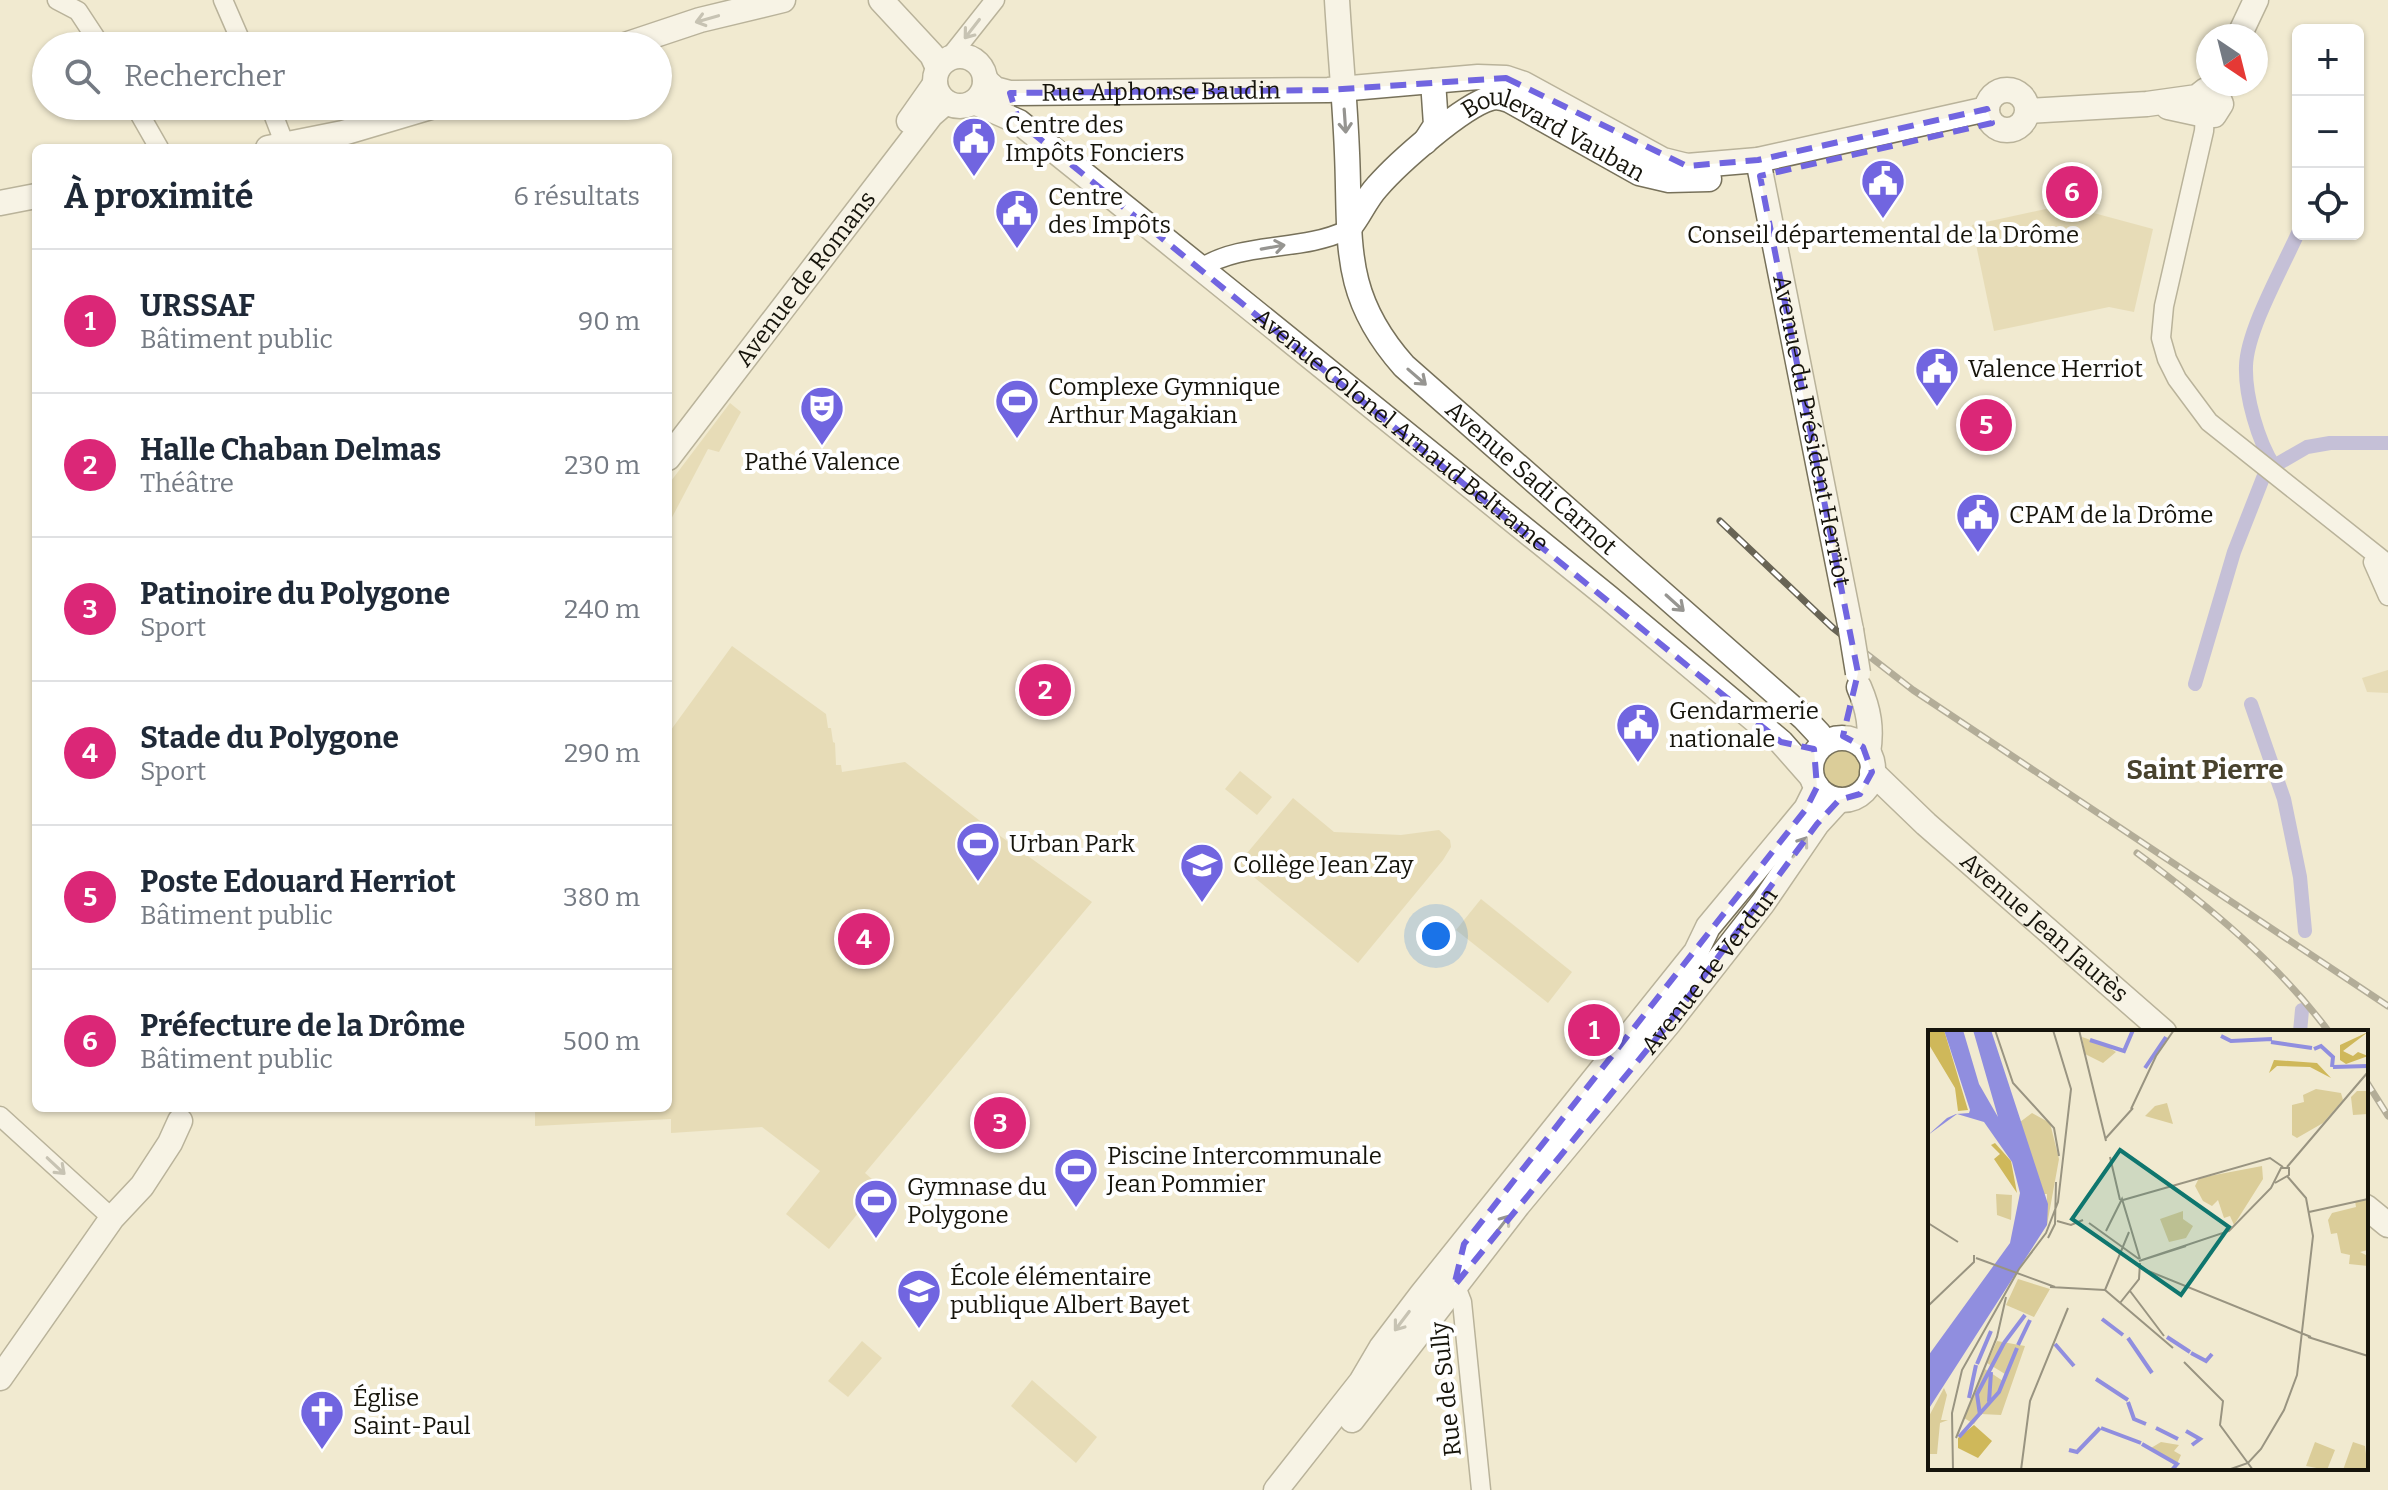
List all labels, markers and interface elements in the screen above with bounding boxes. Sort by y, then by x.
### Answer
one-way arrow [694,12,720,27]
one-way arrow [963,18,981,39]
north arrow [2196,24,2268,96]
map controls [2292,24,2364,240]
button: + [2292,24,2364,96]
search box [32,32,672,120]
icon: search [60,54,104,98]
text: Rechercher [124,58,285,94]
street label: Rue Alphonse Baudin [1041,76,1281,107]
street label: Boulevard Vauban [1456,83,1650,187]
button: − [2292,96,2364,168]
one-way arrow [1338,107,1353,134]
place label: Centre des Impôts Fonciers [1005,111,1185,167]
public building icon: Centre des Impôts Fonciers [950,115,998,178]
public building icon: Conseil départemental de la Drôme [1859,157,1907,220]
pin: 6 [2046,162,2098,222]
button: locate [2292,168,2364,240]
text: À proximité [64,176,254,217]
text: 6 résultats [513,181,640,212]
place label: Centre des Impôts [1048,183,1171,239]
street label: Avenue de Romans [730,186,882,372]
public building icon: Centre des Impôts [993,187,1041,250]
place label: Conseil départemental de la Drôme [1687,221,2079,249]
one-way arrow [1260,239,1285,254]
street label: Avenue du Président Herriot [1767,272,1856,589]
text: URSSAF [140,288,255,324]
street label: Avenue Colonel Arnaud Beltrame [1248,303,1554,557]
text: 1 [84,306,96,337]
text: 90 m [578,306,640,337]
text: Bâtiment public [140,324,333,355]
public building icon: Valence Herriot [1913,345,1961,408]
place label: Valence Herriot [1968,355,2143,383]
one-way arrow [1406,368,1426,386]
place label: Complexe Gymnique Arthur Magakian [1048,373,1280,429]
sports icon: Complexe Gymnique Arthur Magakian [993,377,1041,440]
theatre icon: Pathé Valence [798,384,846,447]
street label: Avenue Sadi Carnot [1440,395,1623,561]
pin: 5 [1960,395,2012,455]
text: Halle Chaban Delmas [140,432,441,468]
place label: Pathé Valence [744,448,900,476]
text: 2 [83,450,97,481]
text: 230 m [564,450,640,481]
text: Théâtre [140,468,234,499]
public building icon: CPAM de la Drôme [1954,491,2002,554]
place label: CPAM de la Drôme [2009,501,2213,529]
text: Patinoire du Polygone [140,576,450,612]
text: 3 [83,594,97,625]
text: 240 m [564,594,640,625]
one-way arrow [1664,594,1684,612]
text: Sport [140,612,206,643]
pin: 2 [1019,660,1071,720]
place label: Gendarmerie nationale [1669,697,1819,753]
public building icon: Gendarmerie nationale [1614,701,1662,764]
text: Stade du Polygone [140,720,399,756]
text: 4 [82,738,98,769]
text: 290 m [564,738,640,769]
district label: Saint Pierre [2126,753,2284,786]
text: Sport [140,756,206,787]
sports icon: Urban Park [954,820,1002,883]
place label: Urban Park [1009,830,1135,858]
one-way arrow [1792,836,1808,858]
school or university icon: Collège Jean Zay [1178,841,1226,904]
street label: Avenue Jean Jaurès [1955,847,2134,1008]
place label: Collège Jean Zay [1233,851,1414,879]
text: Poste Edouard Herriot [140,864,456,900]
text: 5 [83,882,97,913]
text: 380 m [563,882,640,913]
street label: Avenue de Verdun [1635,882,1783,1060]
text: Bâtiment public [140,900,333,931]
pin: 4 [838,909,890,969]
your location [1416,916,1456,956]
pin: 1 [1568,1000,1620,1060]
text: Préfecture de la Drôme [140,1008,465,1044]
text: 6 [82,1026,98,1057]
text: 500 m [563,1026,640,1057]
inset map [1928,1030,2368,1470]
text: Bâtiment public [140,1044,333,1075]
pin: 3 [974,1093,1026,1153]
place label: Piscine Intercommunale Jean Pommier [1106,1142,1382,1198]
sports icon: Piscine Intercommunale Jean Pommier [1052,1146,1100,1209]
one-way arrow [46,1157,66,1175]
place label: Gymnase du Polygone [907,1173,1047,1229]
sports icon: Gymnase du Polygone [852,1177,900,1240]
one-way arrow [1493,1215,1511,1236]
place label: École élémentaire publique Albert Bayet [950,1262,1190,1319]
school or university icon: École élémentaire publique Albert Bayet [895,1267,943,1330]
one-way arrow [1393,1310,1410,1331]
street label: Rue de Sully [1425,1320,1467,1458]
place label: Église Saint-Paul [353,1383,471,1440]
church icon: Église Saint-Paul [298,1388,346,1451]

